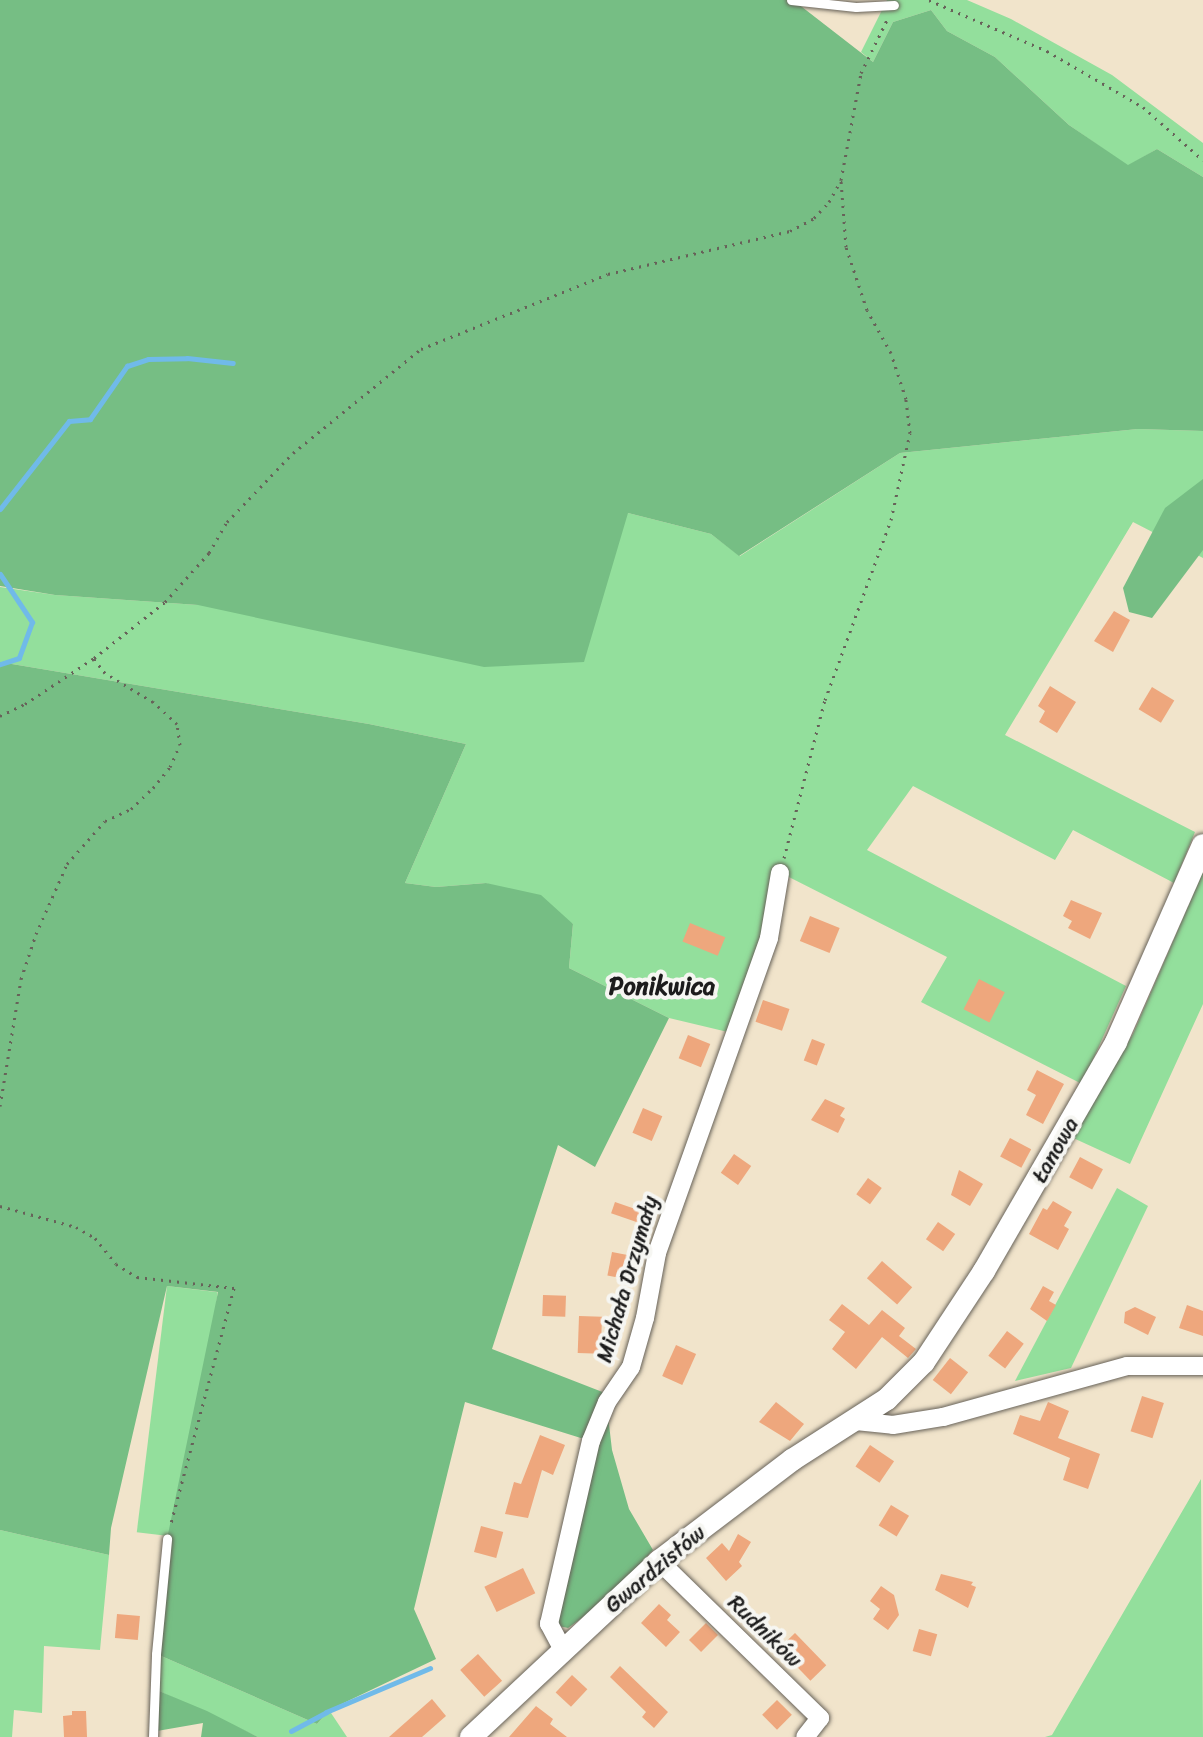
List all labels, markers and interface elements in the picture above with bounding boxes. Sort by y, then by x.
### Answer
district label: Ponikwica [609,973,715,1001]
street label: Łanowa [1026,1113,1084,1187]
street label: Michała Drzymały [591,1193,663,1365]
street label: Gwardzistów [600,1520,710,1618]
street label: Rudników [722,1589,808,1673]

